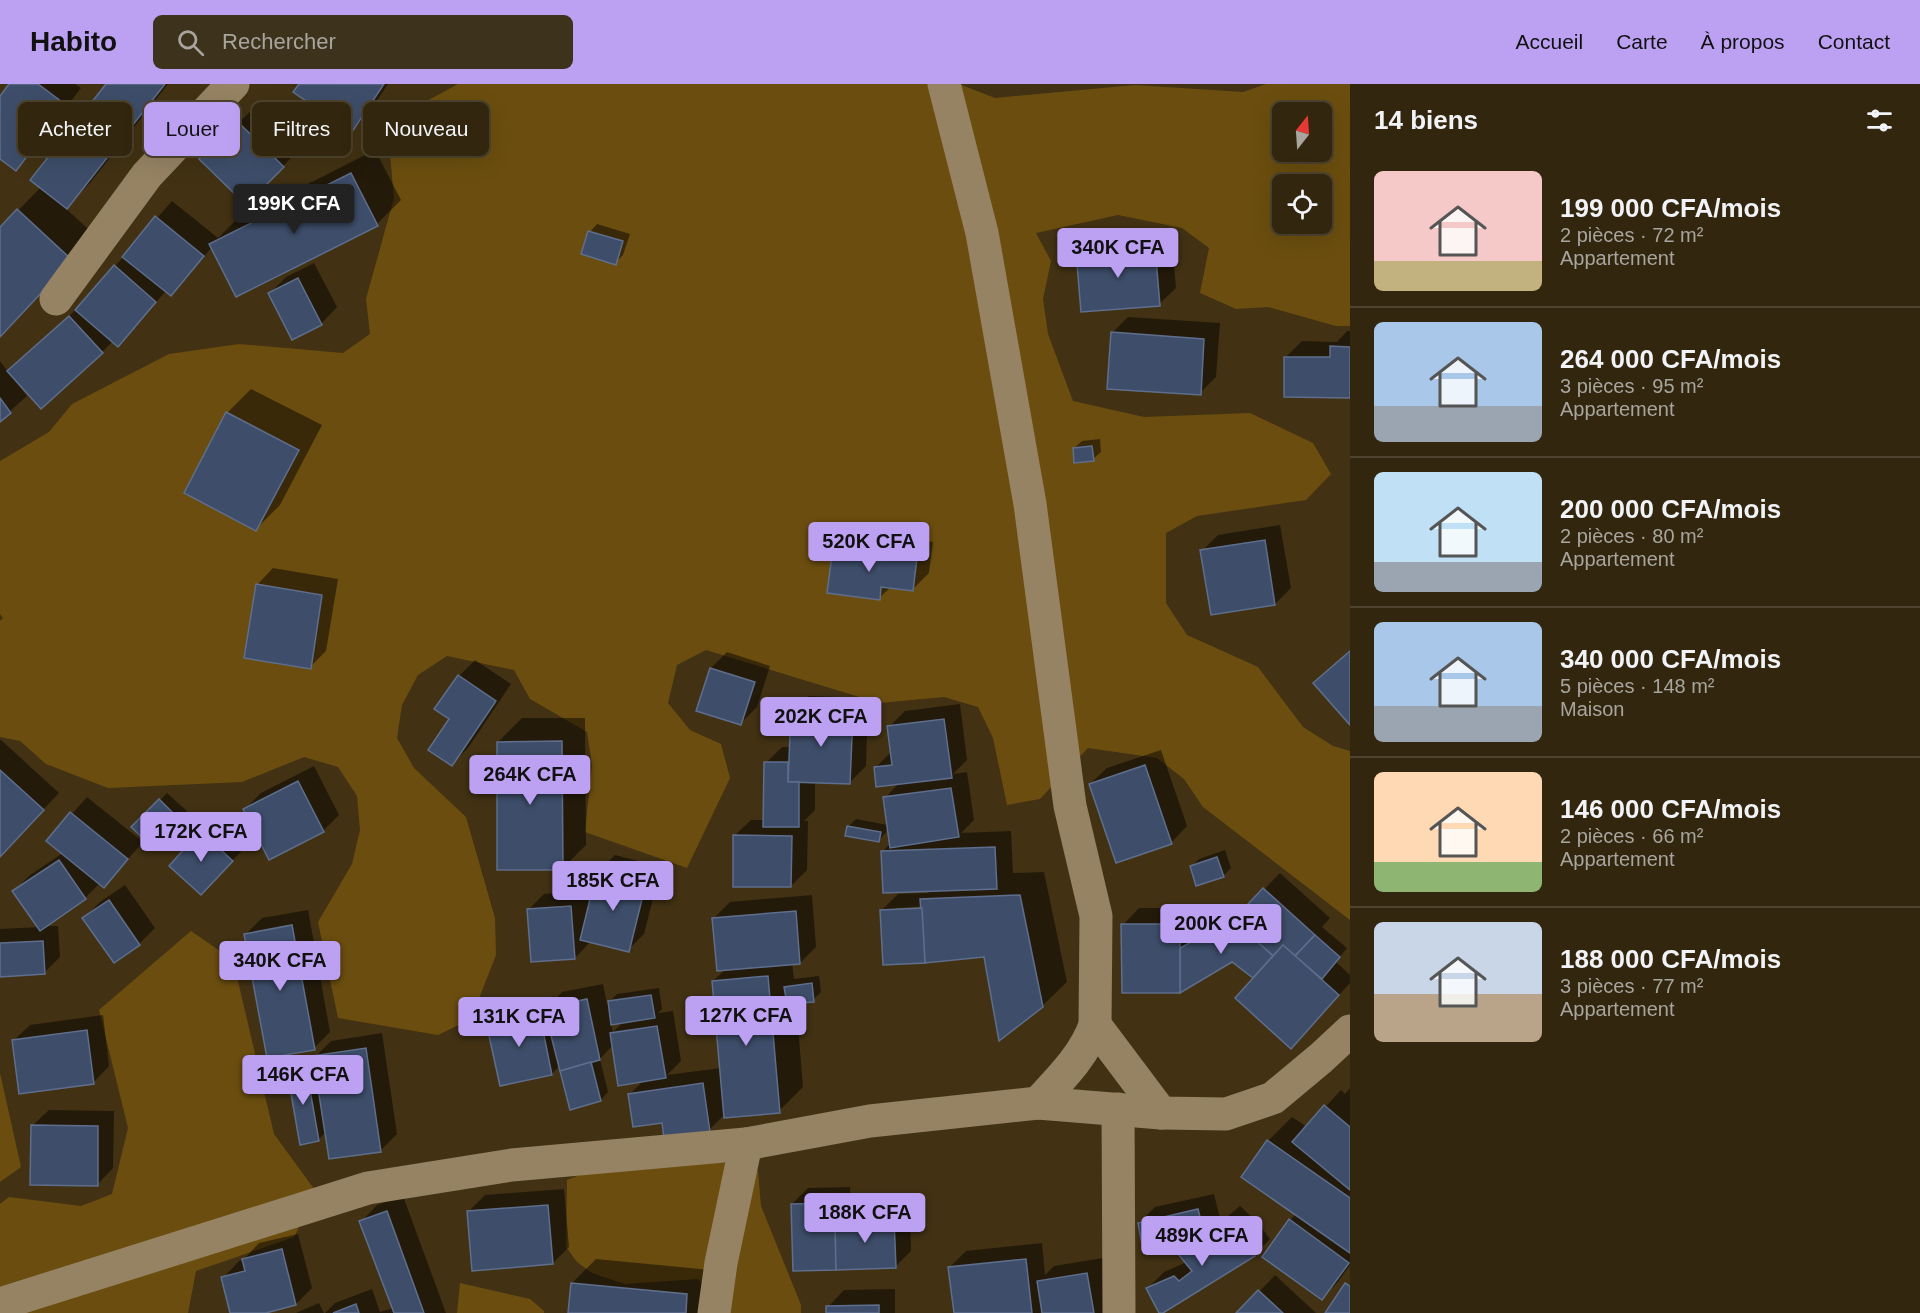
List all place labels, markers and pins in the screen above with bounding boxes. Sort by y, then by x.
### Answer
pin: 199K CFA [232,184,356,235]
pin: 340K CFA [1056,228,1180,279]
pin: 520K CFA [807,522,931,573]
pin: 202K CFA [759,697,883,748]
pin: 264K CFA [468,755,592,806]
pin: 172K CFA [139,812,263,863]
pin: 185K CFA [551,861,675,912]
pin: 200K CFA [1159,904,1283,955]
pin: 340K CFA [218,941,342,992]
pin: 127K CFA [684,996,808,1047]
pin: 131K CFA [457,997,581,1048]
pin: 146K CFA [241,1055,365,1106]
pin: 188K CFA [803,1193,927,1244]
pin: 489K CFA [1140,1216,1264,1267]

